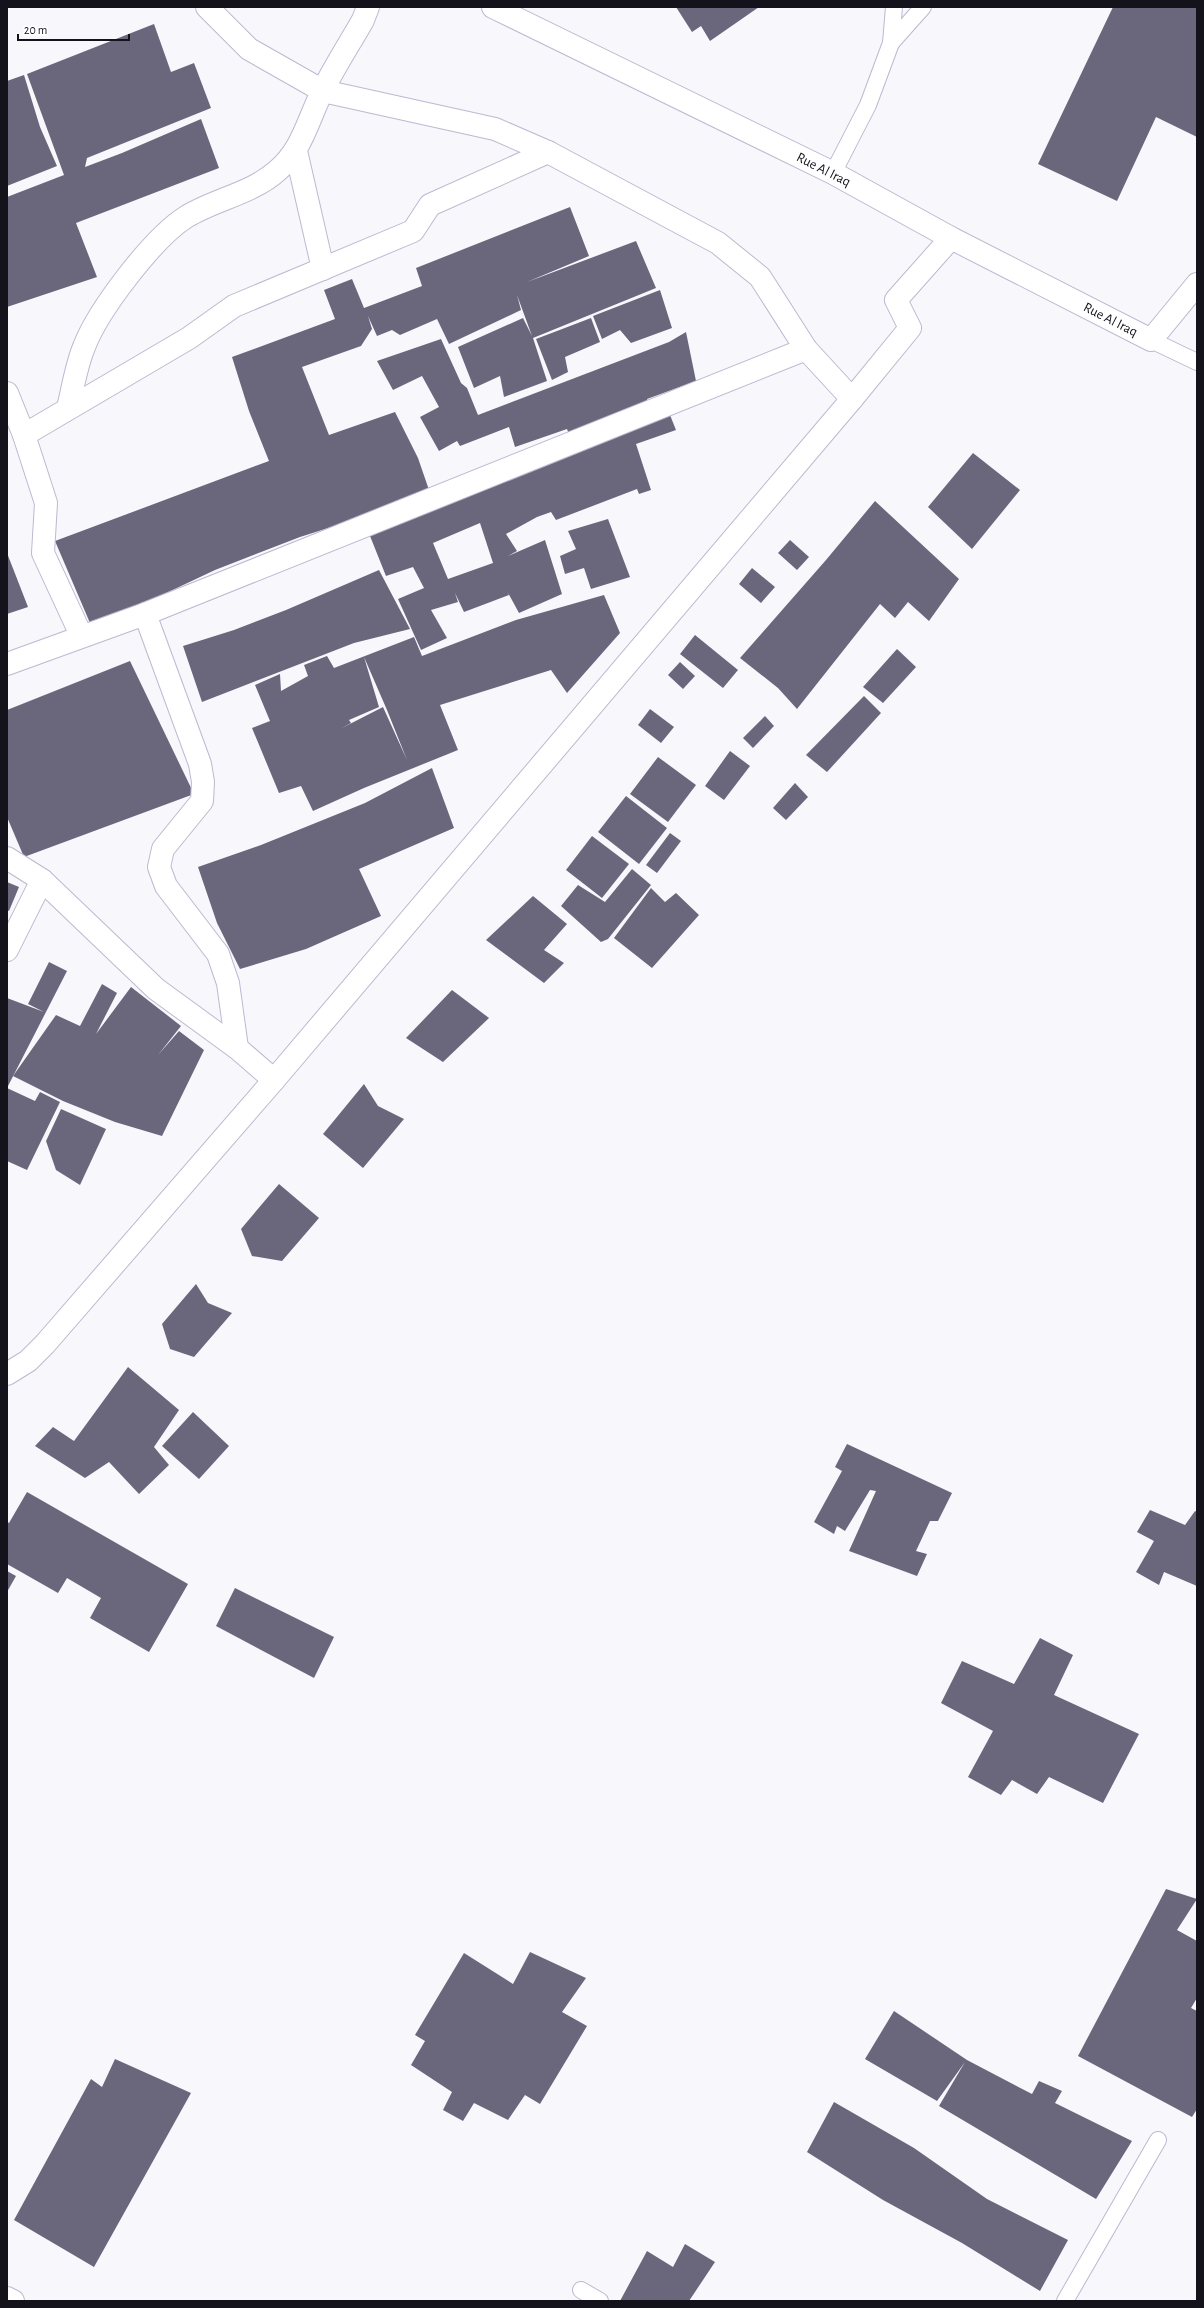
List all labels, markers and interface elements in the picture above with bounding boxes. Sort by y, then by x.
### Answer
scale bar [18,16,129,42]
text: 20 m [24,24,47,36]
street label: Rue Al Iraq [794,150,853,189]
street label: Rue Al Iraq [1081,300,1140,339]

